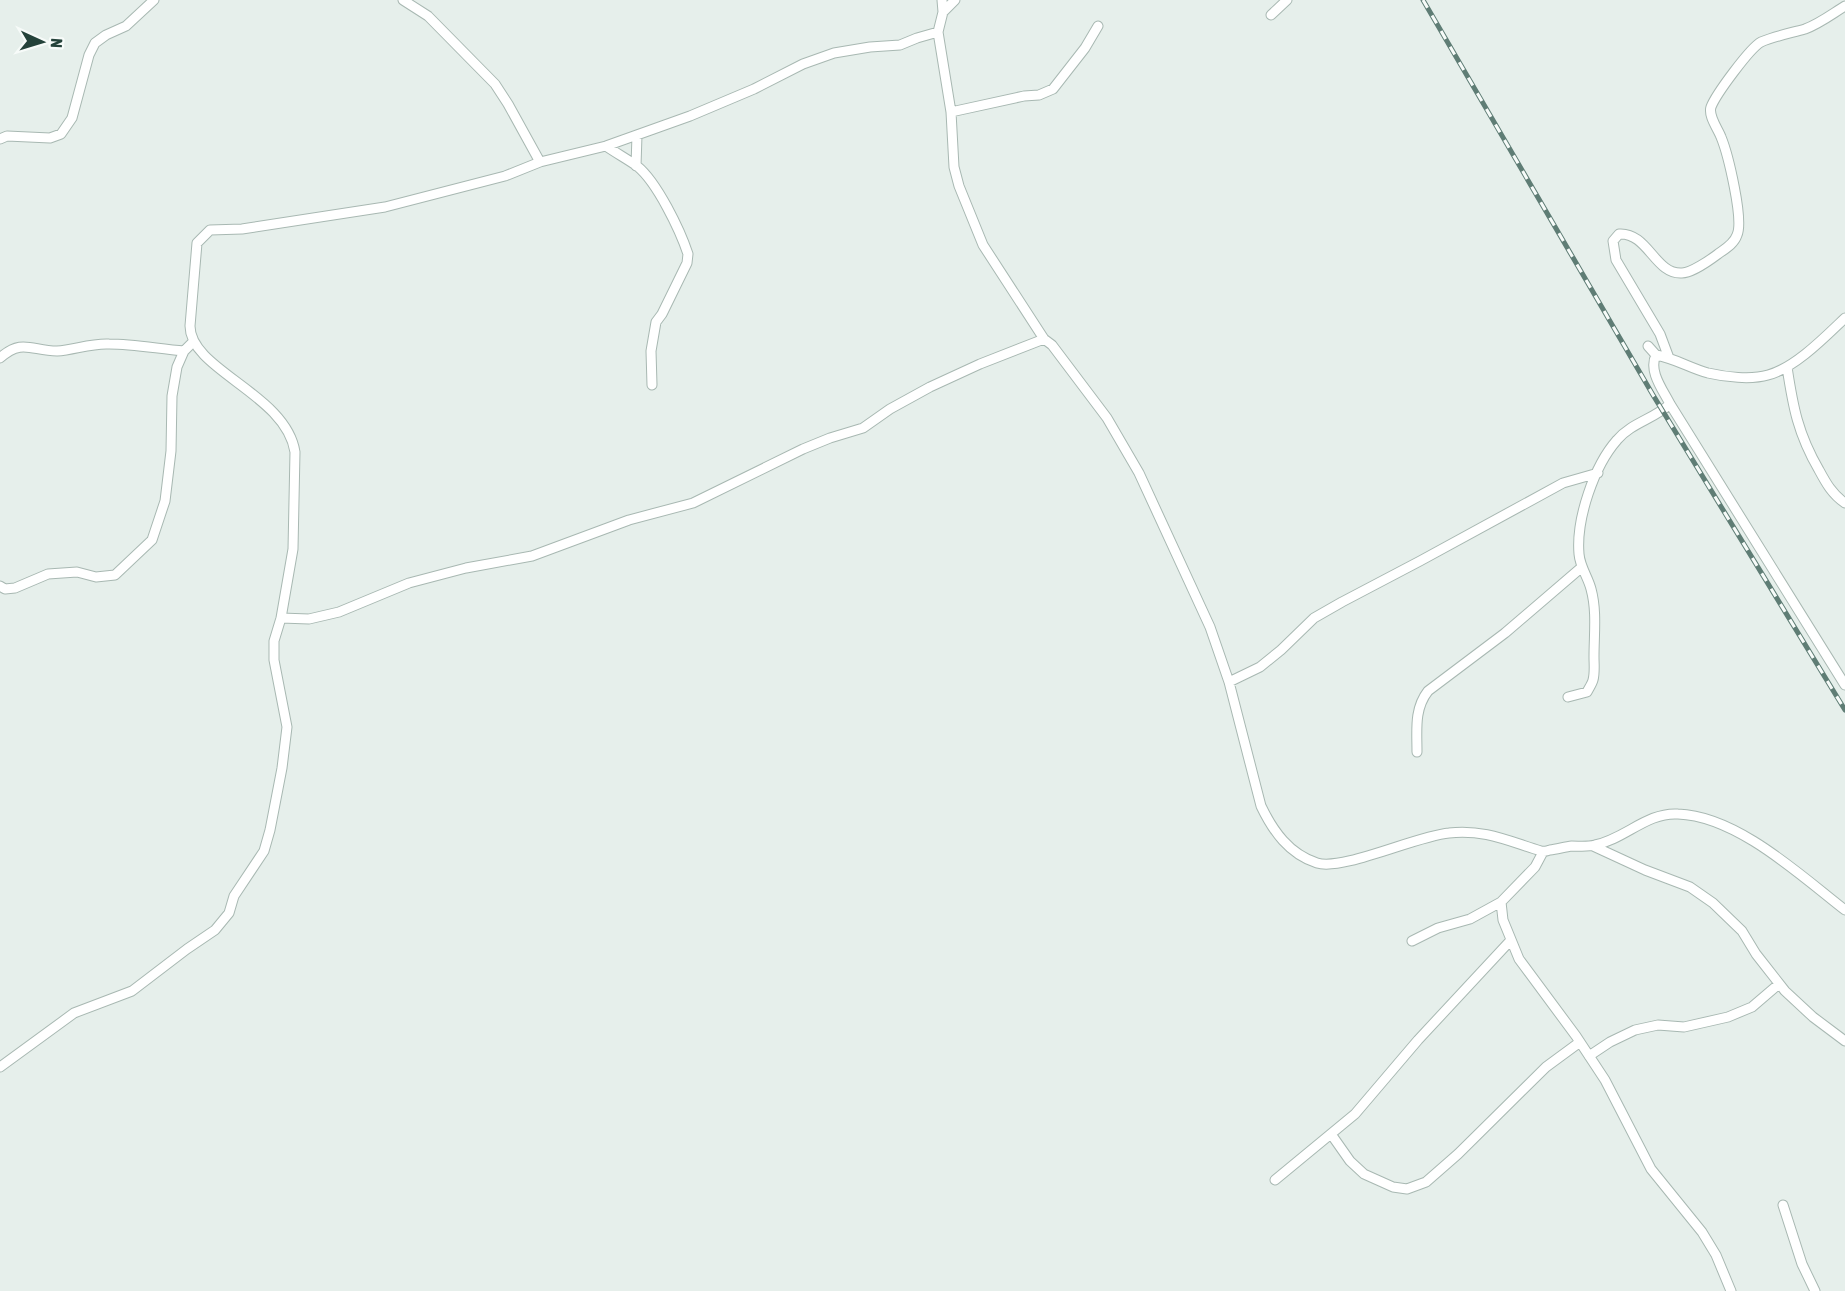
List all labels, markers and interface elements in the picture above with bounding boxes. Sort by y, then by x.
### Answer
north arrow [12,12,72,72]
text: N [48,38,66,48]

